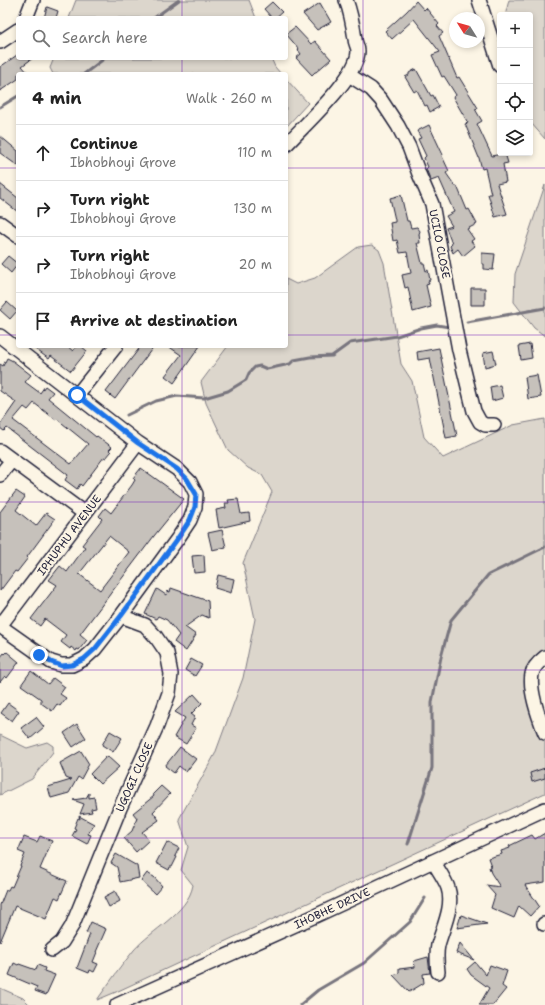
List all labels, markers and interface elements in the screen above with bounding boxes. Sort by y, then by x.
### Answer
north arrow [449,12,485,48]
map controls [497,12,533,156]
button: + [497,12,533,48]
search box [16,16,288,60]
icon: search [30,27,52,49]
text: Search here [62,28,148,48]
button: − [497,48,533,84]
button: locate [497,84,533,120]
text: 4 min [32,87,82,109]
text: Walk · 260 m [186,90,272,107]
button: layers [497,120,533,156]
text: Continue [70,134,138,154]
icon: ahead [32,142,54,164]
text: 110 m [237,144,272,161]
text: Ibhobhoyi Grove [70,154,176,171]
text: Turn right [70,190,150,210]
icon: right [32,198,54,220]
text: 130 m [234,200,272,217]
street label: UCILO CLOSE [425,208,454,280]
text: Ibhobhoyi Grove [70,210,176,227]
text: Turn right [70,246,150,266]
icon: right [32,254,54,276]
text: 20 m [239,256,272,273]
text: Ibhobhoyi Grove [70,266,176,283]
icon: arrive [32,310,54,332]
text: Arrive at destination [70,311,238,331]
route start [68,386,86,404]
street label: IPHUPHU AVENUE [34,492,105,579]
route end [30,646,48,664]
street label: UGOGI CLOSE [112,740,157,814]
street label: IHOBHE DRIVE [292,884,373,933]

